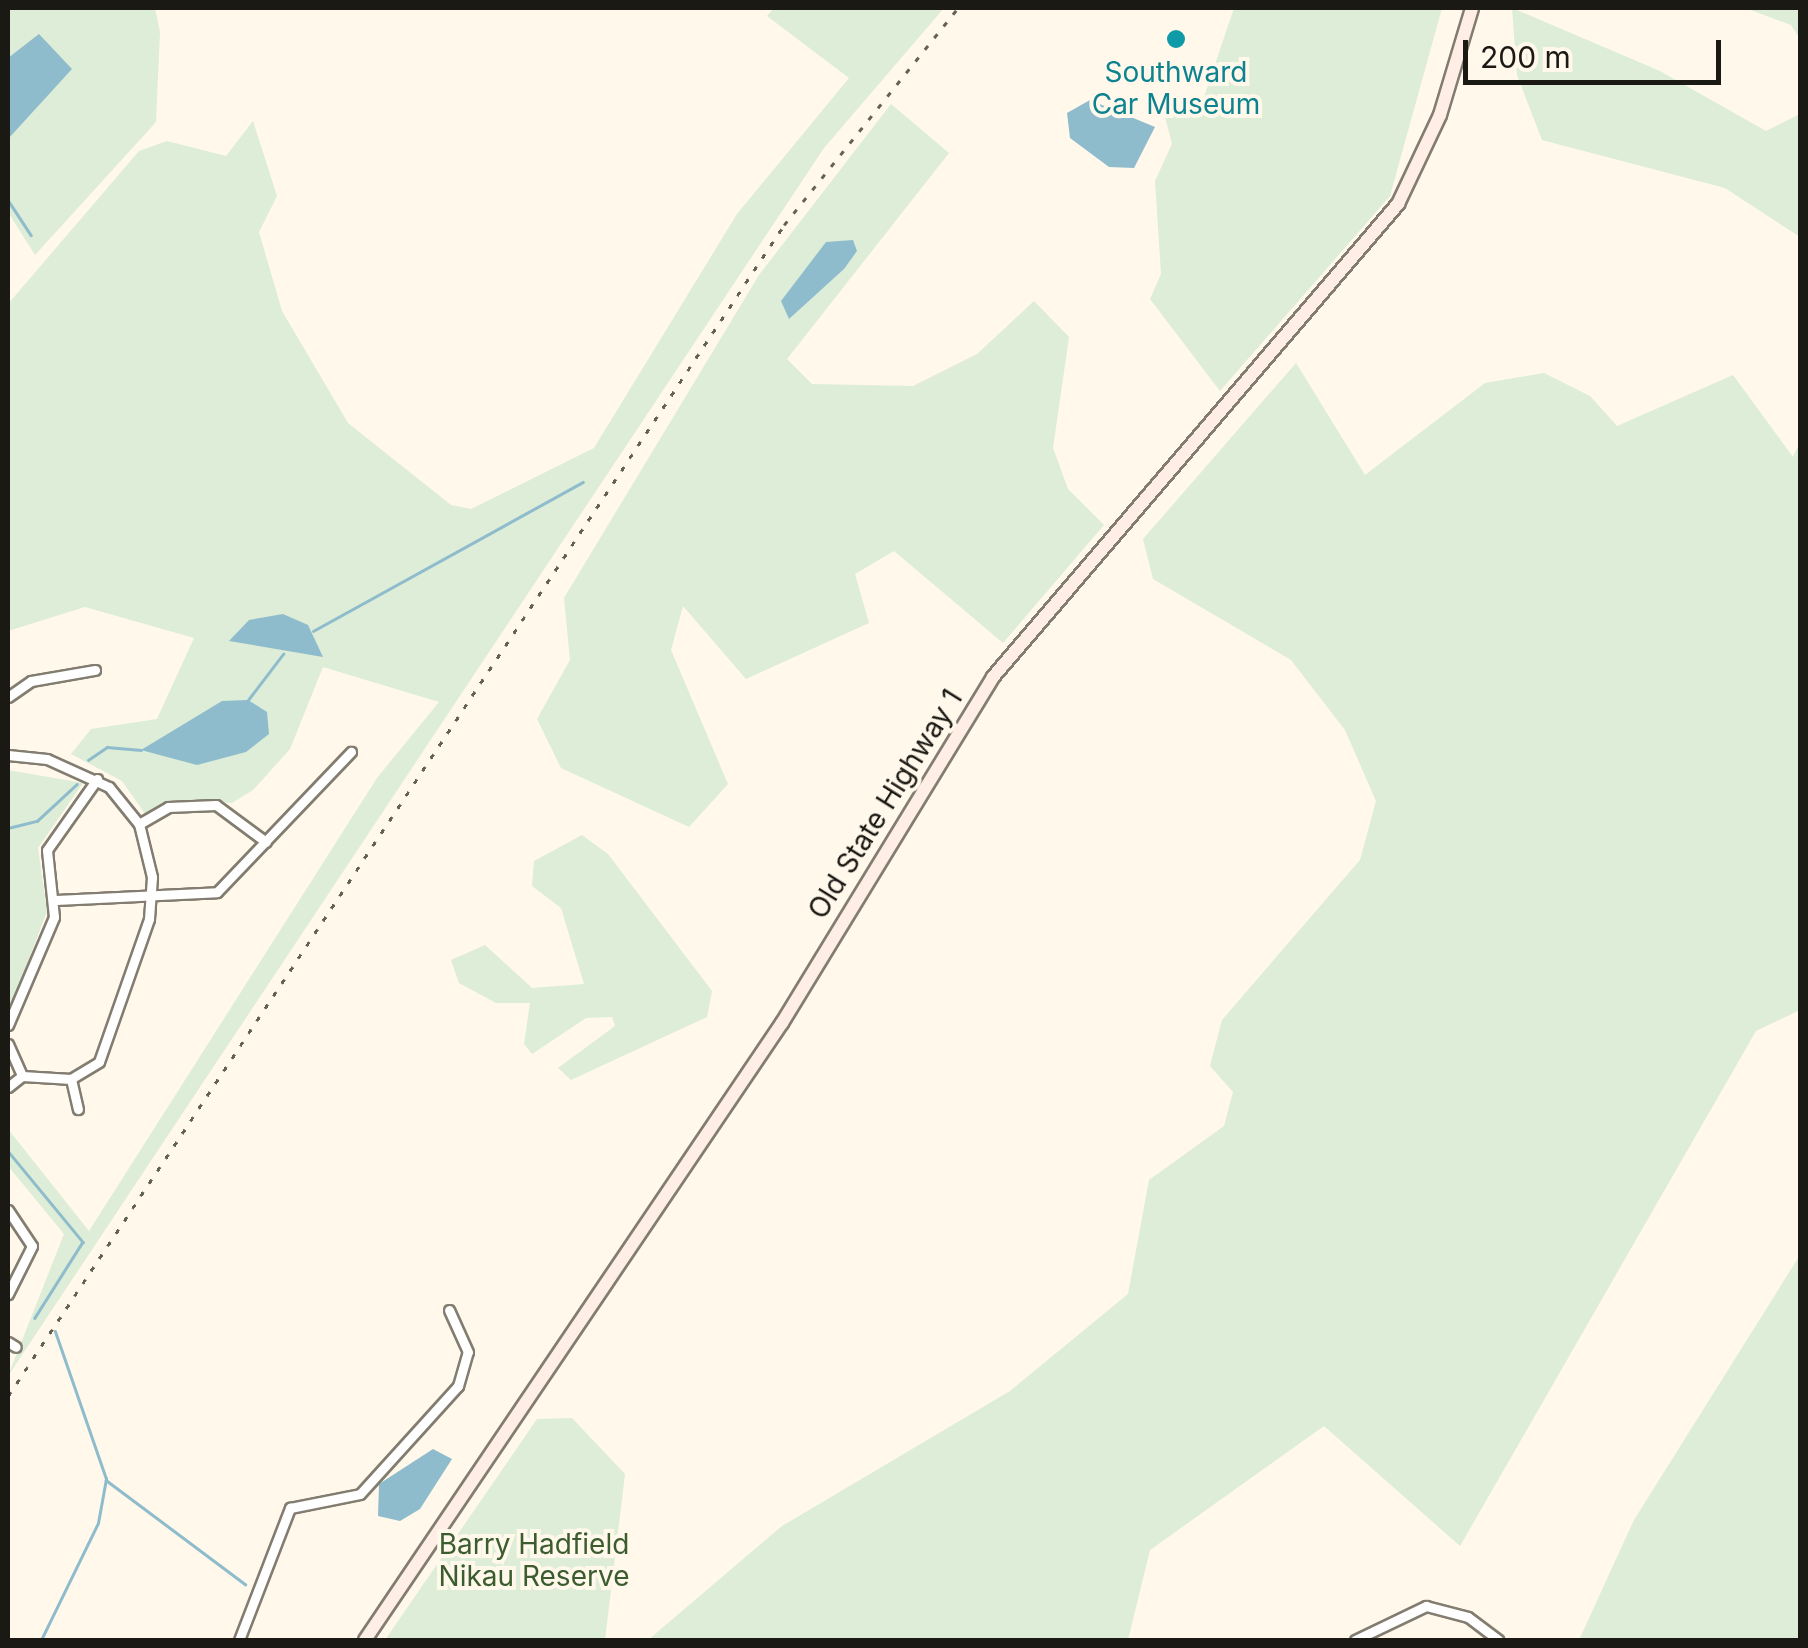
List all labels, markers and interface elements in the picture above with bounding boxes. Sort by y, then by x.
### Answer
scale bar [1468,20,1726,82]
marker: Southward Car Museum [1165,28,1187,50]
text: 200 m [1480,39,1571,75]
place label: Southward Car Museum [1092,55,1260,121]
street label: Old State Highway 1 [801,683,969,925]
park label: Barry Hadfield Nikau Reserve [439,1527,629,1593]

